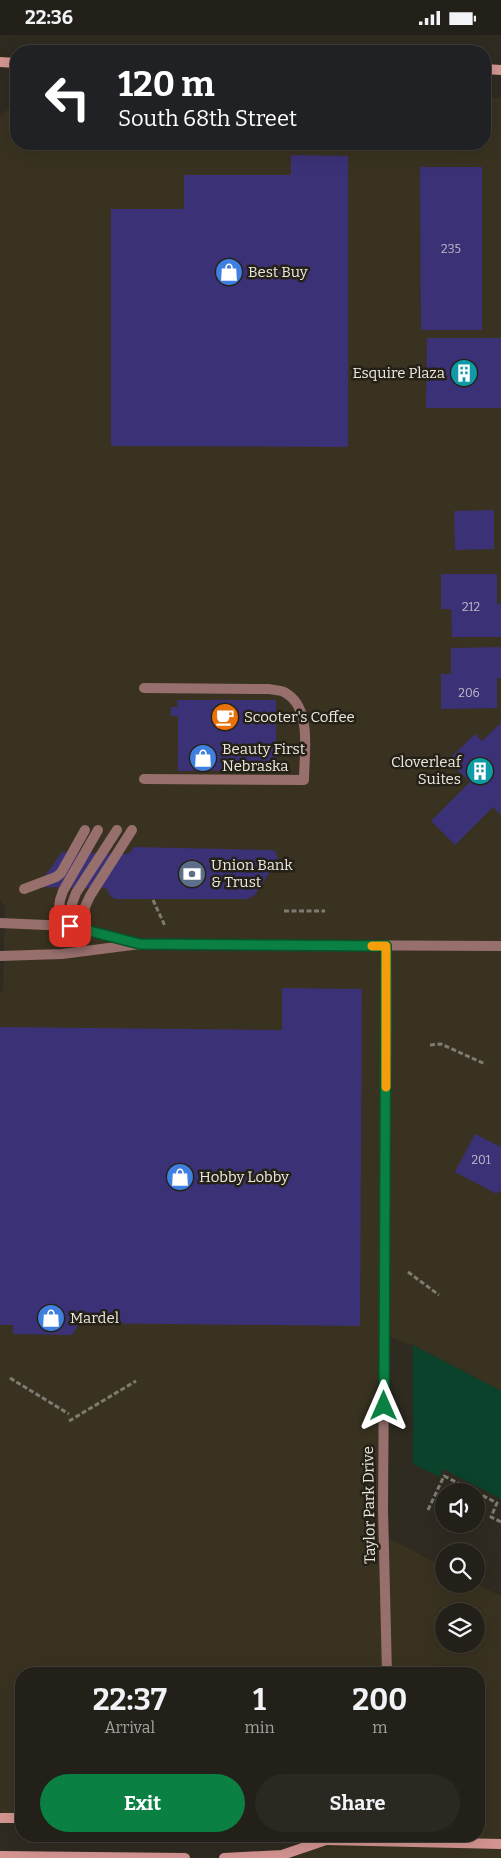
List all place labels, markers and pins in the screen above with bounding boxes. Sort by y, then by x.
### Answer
shop icon: Best Buy [214,257,244,287]
place label: Best Buy [248,263,308,281]
building icon: Esquire Plaza [449,358,479,388]
place label: Esquire Plaza [352,364,445,382]
cafe icon: Scooter's Coffee [210,702,240,732]
place label: Scooter's Coffee [244,708,355,726]
place label: Beauty First Nebraska [222,740,306,775]
shop icon: Beauty First Nebraska [188,743,218,773]
place label: Cloverleaf Suites [391,753,463,788]
building icon: Cloverleaf Suites [465,756,495,786]
place label: Union Bank & Trust [211,856,293,891]
bank icon: Union Bank & Trust [177,859,207,889]
pin [49,905,91,947]
shop icon: Hobby Lobby [165,1162,195,1192]
place label: Hobby Lobby [199,1168,289,1186]
shop icon: Mardel [36,1303,66,1333]
place label: Mardel [70,1309,119,1327]

